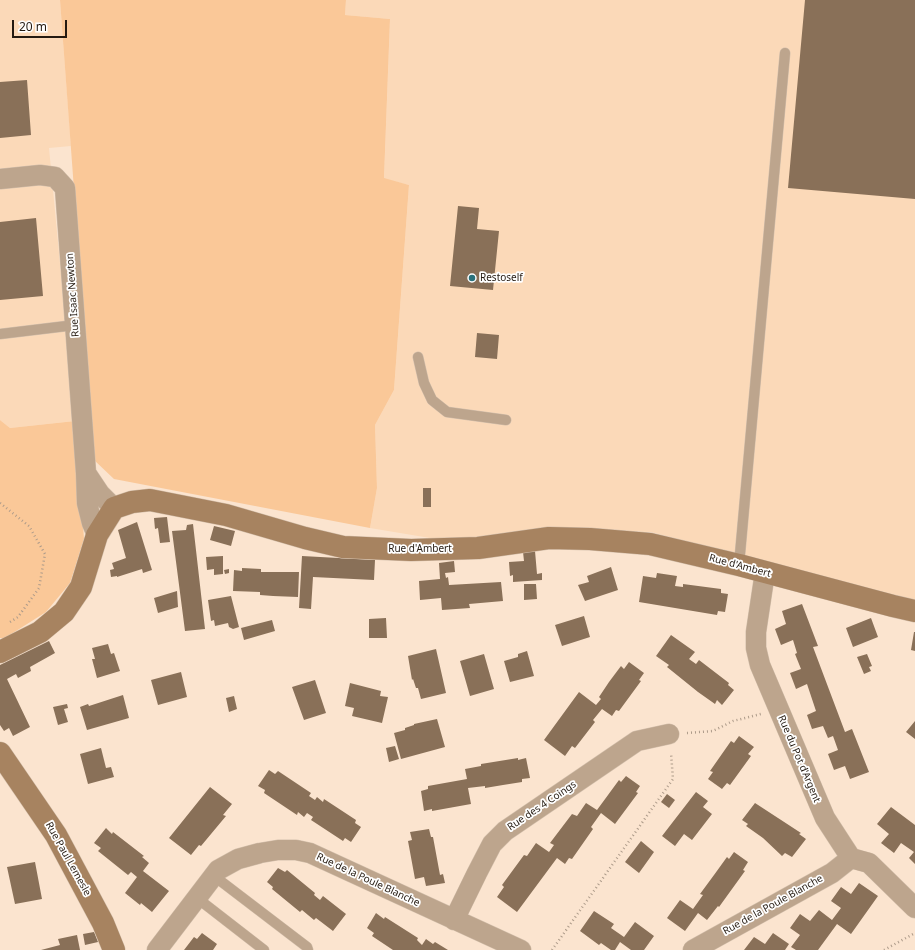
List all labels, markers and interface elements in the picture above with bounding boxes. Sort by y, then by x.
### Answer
scale bar [14,12,69,38]
text: 20 m [19,18,47,35]
street label: Rue Isaac Newton [64,253,82,337]
place label: Restoself [480,272,523,284]
marker: Restoself [467,273,477,283]
street label: Rue d'Ambert [388,543,452,555]
street label: Rue d'Ambert [708,552,772,580]
street label: Rue du Pot d'Argent [775,714,823,804]
street label: Rue des 4 Coings [505,779,579,833]
street label: Rue Paul Lemesle [43,820,93,898]
street label: Rue de la Poule Blanche [315,851,421,909]
street label: Rue de la Poule Blanche [721,873,825,937]

